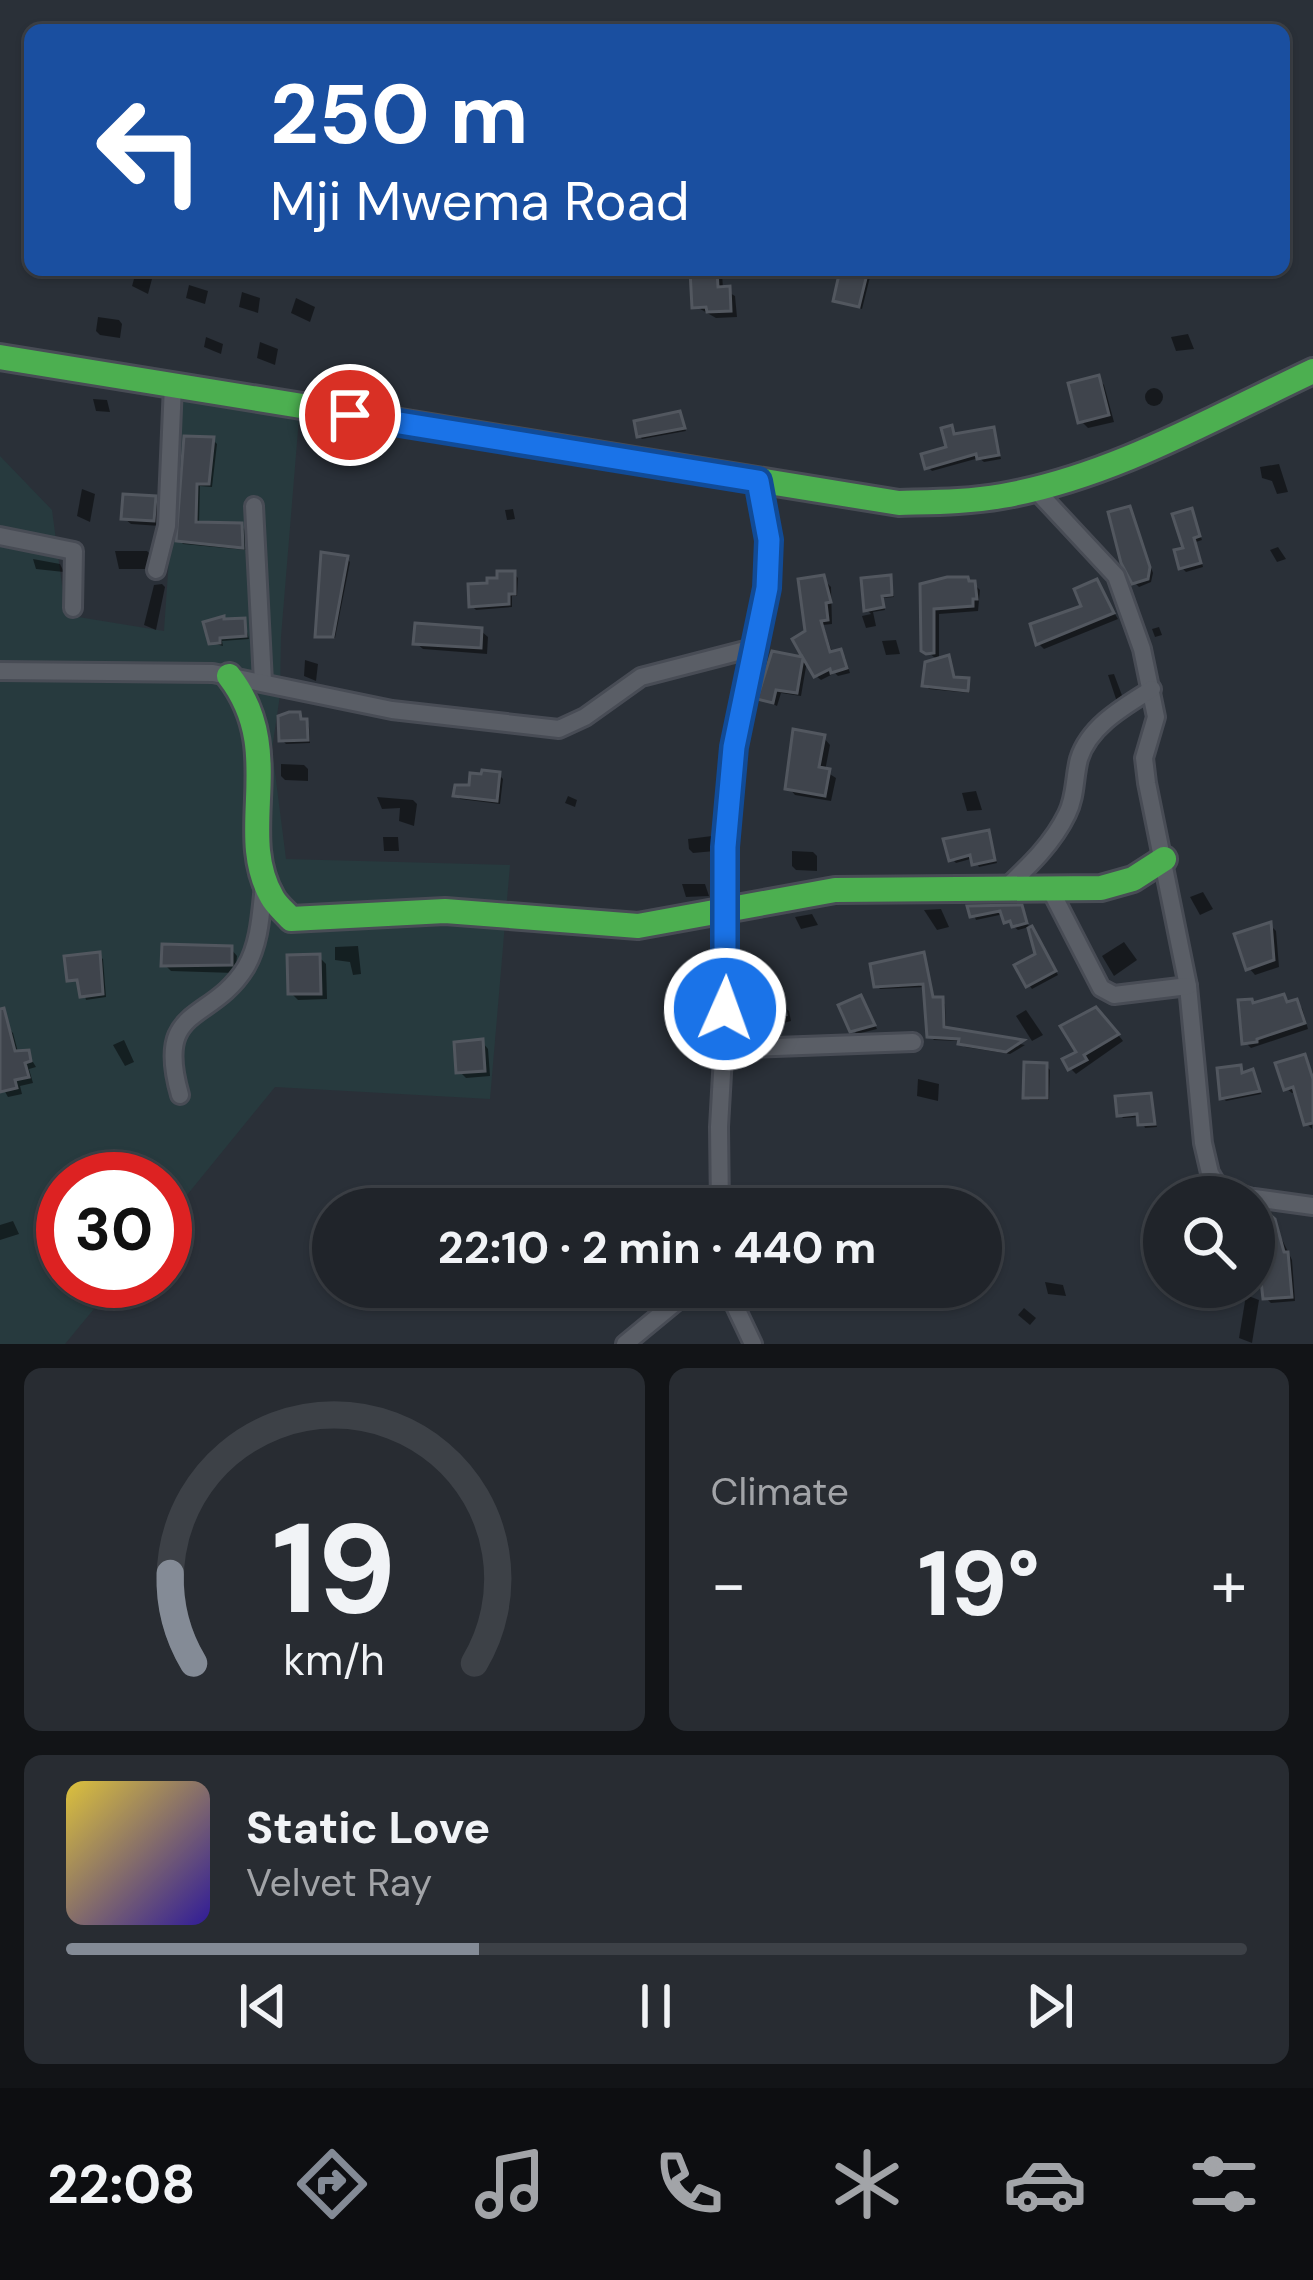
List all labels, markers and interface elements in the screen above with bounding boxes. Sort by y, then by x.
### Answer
text: 250 m [270,60,529,169]
icon: left [72,72,228,228]
text: Mji Mwema Road [270,166,690,237]
pin [299,364,401,466]
icon: arrive [317,382,383,448]
position arrow [662,946,788,1072]
speed limit sign: 30 [36,1152,192,1308]
map controls [1143,1176,1275,1308]
button: search [1143,1176,1275,1308]
text: 22:10 · 2 min · 440 m [438,1218,876,1277]
text: Climate [711,1466,849,1517]
text: 19 [272,1488,397,1651]
text: 19° [917,1526,1040,1643]
text: − [711,1542,747,1627]
text: + [1211,1542,1247,1627]
text: km/h [284,1631,385,1687]
text: Static Love [246,1798,490,1857]
text: Velvet Ray [246,1857,432,1908]
icon: previous [230,1973,296,2039]
icon: pause [623,1973,689,2039]
icon: next [1017,1973,1083,2039]
icon: directions [290,2142,374,2226]
icon: music [468,2142,552,2226]
icon: phone [647,2142,731,2226]
icon: climate [825,2142,909,2226]
icon: car [1003,2142,1087,2226]
icon: filters [1182,2142,1266,2226]
text: 22:08 [47,2149,195,2220]

